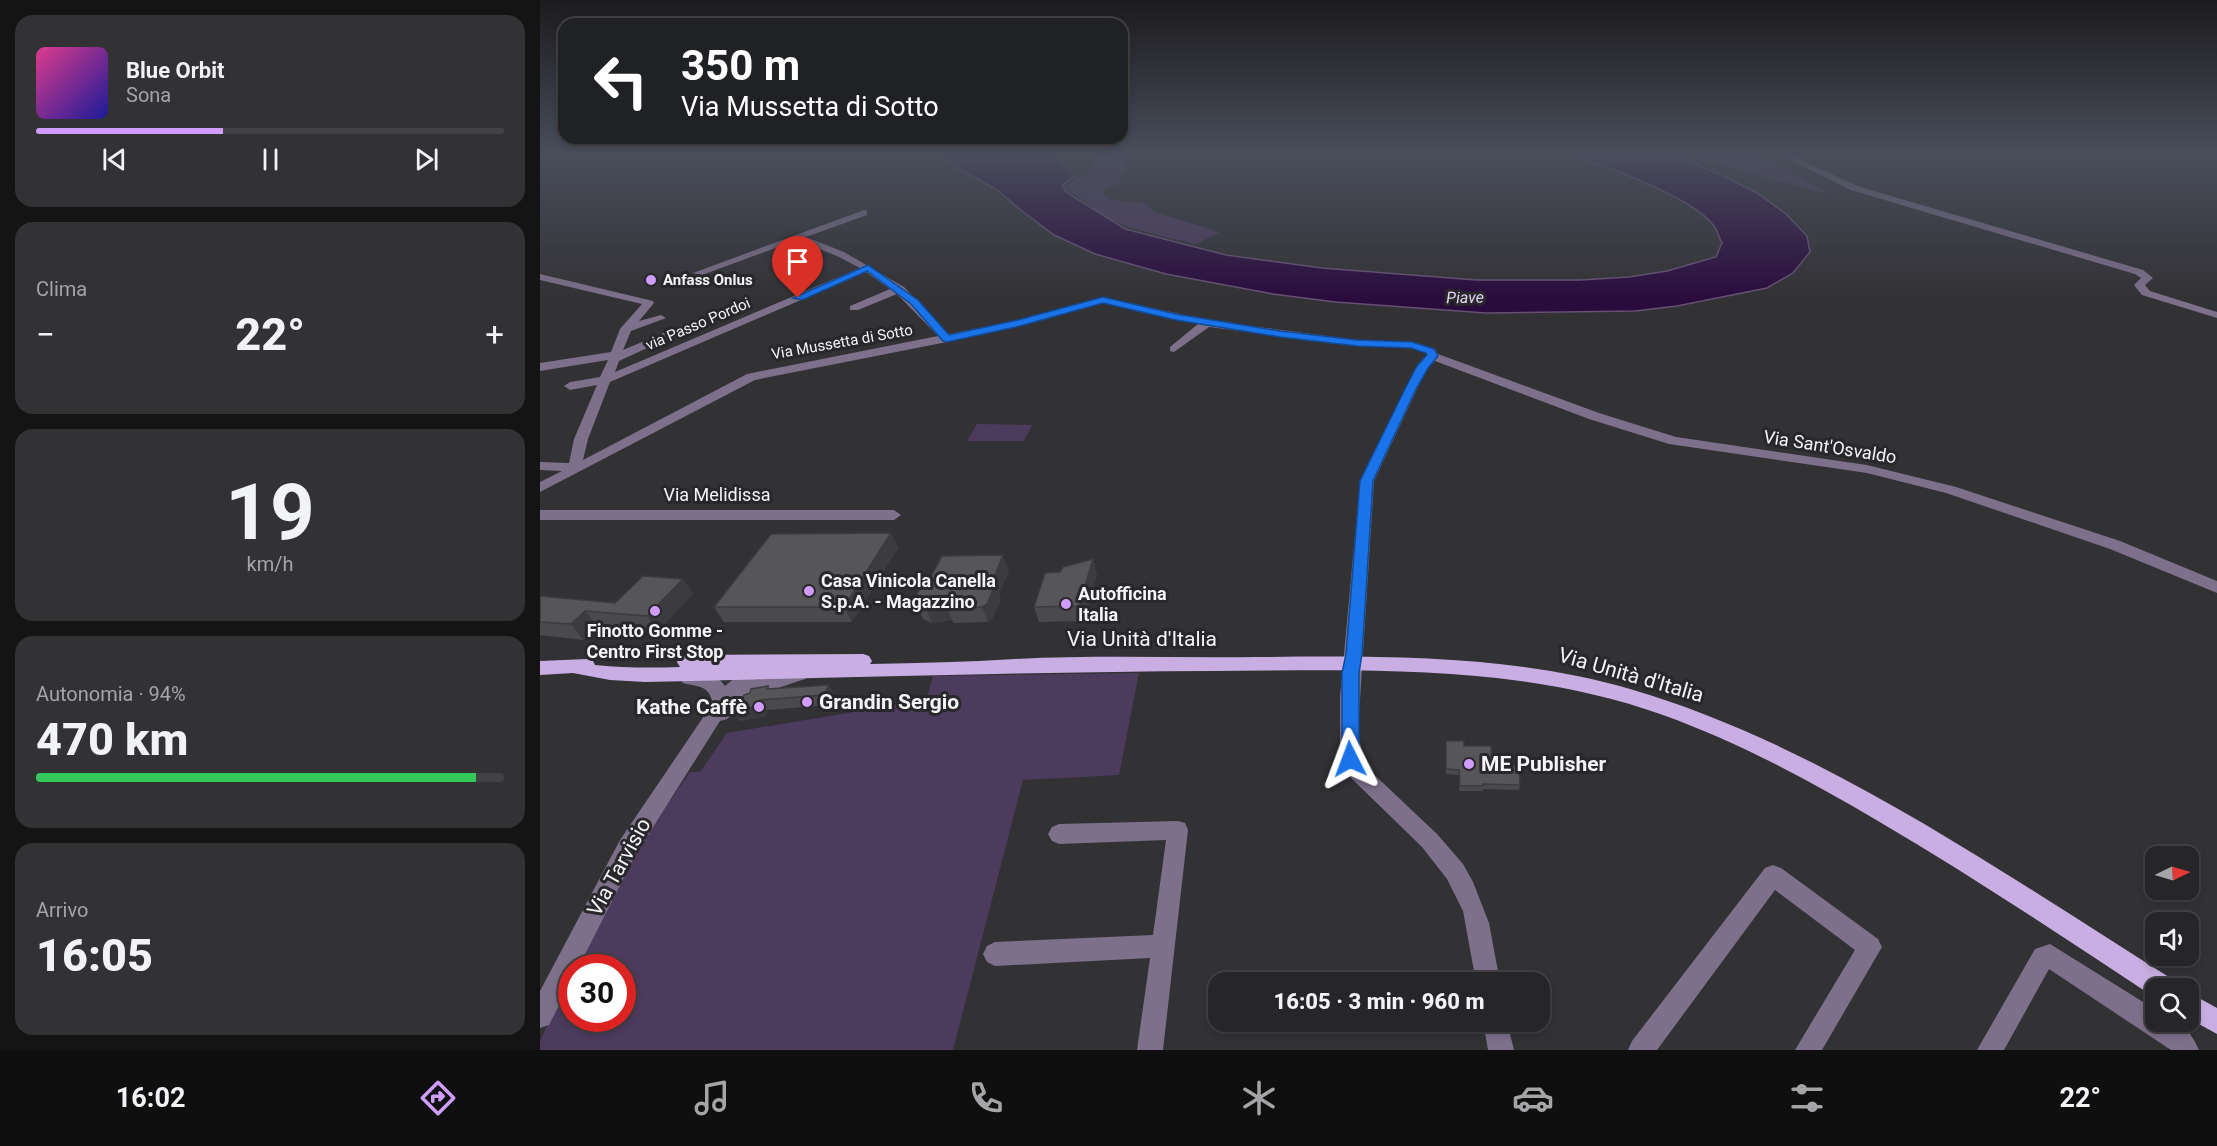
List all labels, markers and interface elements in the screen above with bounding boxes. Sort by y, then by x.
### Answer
text: 350 m [681,41,800,90]
icon: left [582,42,660,120]
text: Blue Orbit [126,58,224,83]
text: Sona [126,83,171,107]
text: Via Mussetta di Sotto [681,91,939,123]
icon: previous [98,143,131,176]
icon: pause [254,143,287,176]
icon: next [410,143,443,176]
pin [772,236,823,298]
icon: arrive [781,245,814,278]
place label: Anfass Onlus [663,271,753,289]
marker: Anfass Onlus [644,273,658,287]
text: Clima [36,277,87,301]
water label: Piave [1446,288,1484,307]
street label: via Passo Pordoi [643,294,753,354]
text: 22° [235,308,305,361]
text: − [36,315,55,354]
text: + [485,315,504,354]
street label: Via Mussetta di Sotto [770,321,914,363]
street label: Via Sant'Osvaldo [1762,426,1898,467]
text: 19 [225,467,315,558]
street label: Via Melidissa [663,484,771,505]
text: km/h [247,552,293,576]
place label: Casa Vinicola Canella S.p.A. - Magazzino [821,570,996,612]
place label: Autofficina Italia [1078,583,1167,625]
marker: Casa Vinicola Canella S.p.A. - Magazzino [802,584,816,598]
marker: Autofficina Italia [1059,597,1073,611]
marker: Finotto Gomme - Centro First Stop [648,604,662,618]
place label: Finotto Gomme - Centro First Stop [587,620,723,662]
street label: Via Unità d'Italia [1067,627,1217,651]
street label: Via Unità d'Italia [1556,643,1706,707]
text: Autonomia · 94% [36,682,186,706]
place label: Grandin Sergio [819,690,959,714]
place label: Kathe Caffè [636,695,747,719]
marker: Grandin Sergio [800,695,814,709]
marker: Kathe Caffè [752,700,766,714]
text: 470 km [36,713,188,766]
position arrow [1318,727,1382,791]
place label: ME Publisher [1481,752,1607,776]
marker: ME Publisher [1462,757,1476,771]
street label: Via Tarvisio [582,814,656,920]
north arrow [2145,846,2199,900]
map controls [2145,846,2199,1032]
text: Arrivo [36,898,88,922]
button: sound [2145,912,2199,966]
text: 16:05 [36,929,153,982]
speed limit sign: 30 [558,954,636,1032]
button: search [2145,978,2199,1032]
text: 16:05 · 3 min · 960 m [1274,989,1484,1014]
icon: directions [417,1077,459,1119]
icon: music [691,1077,733,1119]
icon: phone [965,1077,1007,1119]
icon: climate [1238,1077,1280,1119]
icon: car [1512,1077,1554,1119]
icon: filters [1786,1077,1828,1119]
text: 16:02 [116,1082,185,1114]
text: 22° [2060,1082,2101,1114]

